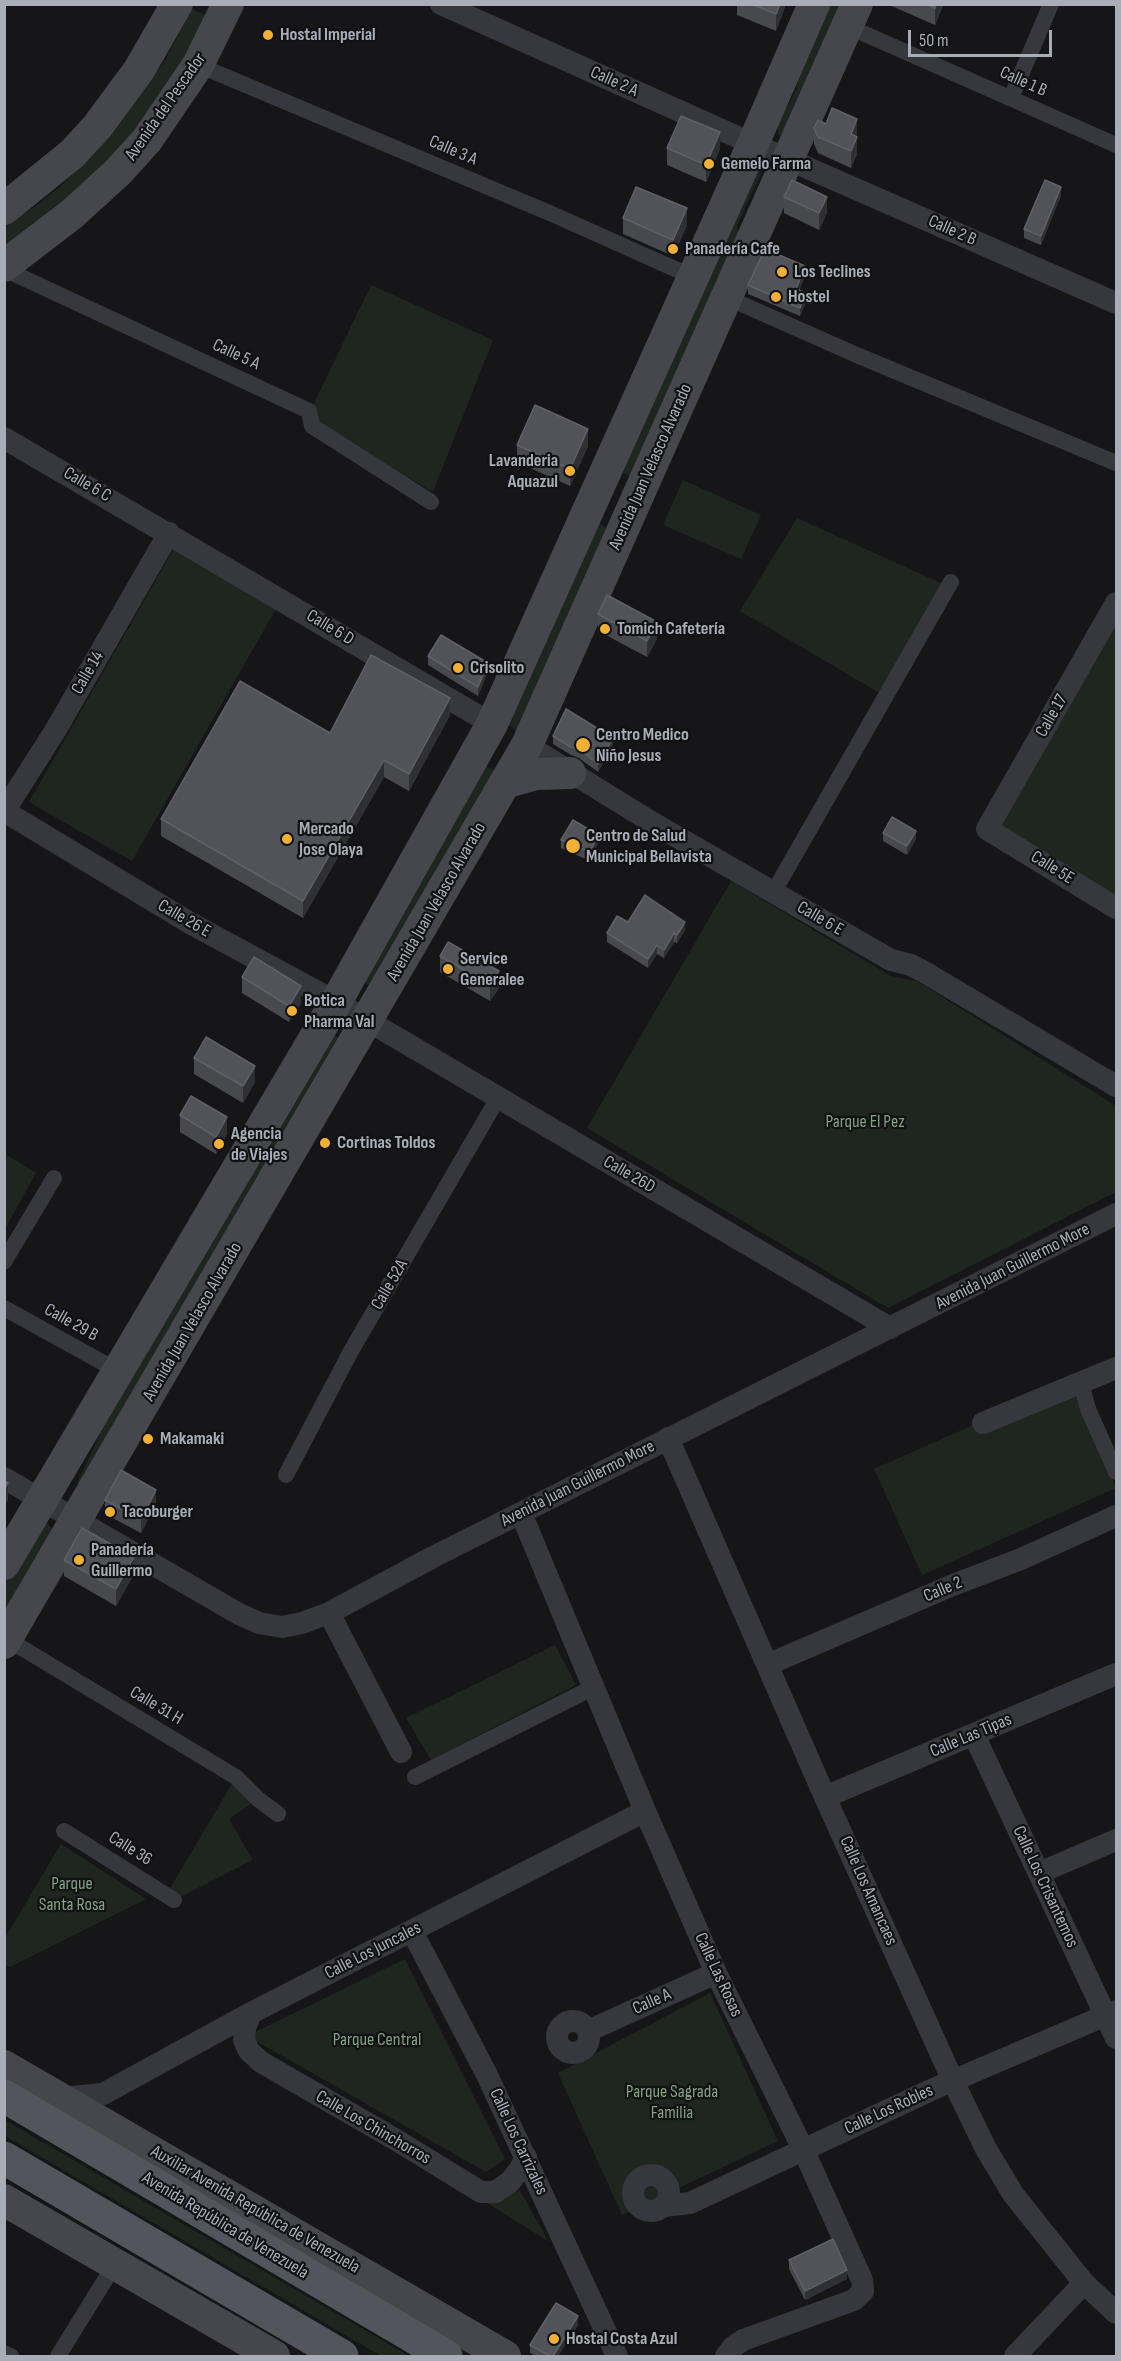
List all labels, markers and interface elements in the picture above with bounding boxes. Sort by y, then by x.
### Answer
scale bar [911,18,1055,56]
place label: Hostal Imperial [280,24,376,46]
marker: Hostal Imperial [261,28,275,42]
text: 50 m [919,30,949,51]
street label: Avenida del Pescador [121,49,211,165]
street label: Calle 2 A [587,62,641,102]
street label: Calle 1 B [996,62,1050,102]
street label: Calle 3 A [426,131,480,171]
place label: Gemelo Farma [721,153,811,175]
marker: Gemelo Farma [702,157,716,171]
street label: Calle 2 B [925,211,979,251]
place label: Panadería Cafe [685,238,780,260]
marker: Panadería Cafe [666,242,680,256]
place label: Los Teclines [794,261,871,283]
marker: Los Teclines [775,265,789,279]
place label: Hostel [788,286,830,308]
marker: Hostel [769,290,783,304]
street label: Calle 5 A [209,335,263,375]
street label: Avenida Juan Velasco Alvarado [605,381,697,553]
place label: Lavanderia Aquazul [489,450,558,492]
street label: Calle 6 C [59,463,115,507]
marker: Lavanderia Aquazul [563,464,577,478]
street label: Calle 6 D [302,605,358,651]
place label: Tomich Cafetería [617,618,725,640]
marker: Tomich Cafetería [598,622,612,636]
street label: Calle 14 [67,648,109,698]
place label: Crisolito [470,657,524,679]
marker: Crisolito [451,661,465,675]
street label: Calle 17 [1031,691,1073,741]
place label: Centro Medico Niño Jesus [596,724,689,766]
marker: Centro Medico Niño Jesus [574,736,592,754]
place label: Mercado Jose Olaya [299,818,363,860]
street label: Avenida Juan Velasco Alvarado [383,819,491,985]
place label: Centro de Salud Municipal Bellavista [586,825,712,868]
marker: Mercado Jose Olaya [280,832,294,846]
marker: Centro de Salud Municipal Bellavista [564,837,582,855]
street label: Calle 5E [1026,846,1078,890]
street label: Calle 26 E [154,895,214,943]
street label: Calle 6 E [793,897,847,941]
place label: Service Generalee [460,948,525,990]
marker: Service Generalee [441,962,455,976]
place label: Botica Pharma Val [304,990,374,1032]
marker: Botica Pharma Val [285,1004,299,1018]
park label: Parque El Pez [825,1111,905,1133]
place label: Agencia de Viajes [231,1123,287,1166]
place label: Cortinas Toldos [337,1132,435,1154]
marker: Cortinas Toldos [318,1136,332,1150]
marker: Agencia de Viajes [212,1137,226,1151]
street label: Calle 26D [599,1152,659,1198]
street label: Avenida Juan Guillermo More [932,1219,1094,1315]
street label: Avenida Juan Velasco Alvarado [139,1239,247,1405]
street label: Calle 52A [367,1256,413,1314]
street label: Calle 29 B [40,1299,102,1347]
place label: Makamaki [160,1428,224,1450]
marker: Makamaki [141,1432,155,1446]
street label: Avenida Juan Guillermo More [497,1436,659,1532]
place label: Tacoburger [122,1501,193,1523]
marker: Tacoburger [103,1505,117,1519]
place label: Panadería Guillermo [91,1539,154,1582]
marker: Panadería Guillermo [72,1553,86,1567]
street label: Calle 2 [921,1572,965,1608]
street label: Calle 31 H [126,1682,186,1730]
street label: Calle Las Tipas [927,1709,1015,1763]
street label: Calle Los Crisantemos [1007,1823,1083,1951]
street label: Calle 36 [104,1827,156,1871]
street label: Calle Los Amancaes [834,1833,902,1949]
park label: Parque Santa Rosa [39,1873,105,1916]
street label: Calle Los Juncales [321,1917,425,1985]
street label: Calle Las Rosas [689,1929,747,2021]
street label: Calle A [629,1984,675,2020]
park label: Parque Central [333,2029,421,2051]
street label: Calle Los Robles [841,2080,937,2140]
park label: Parque Sagrada Familia [626,2081,718,2124]
street label: Calle Los Carrizales [484,2085,552,2199]
street label: Calle Los Chinchorros [312,2086,434,2170]
street label: Auxiliar Avenida República de Venezuela [147,2141,363,2279]
street label: Avenida República de Venezuela [138,2168,312,2284]
place label: Hostal Costa Azul [566,2328,677,2350]
marker: Hostal Costa Azul [547,2332,561,2346]

